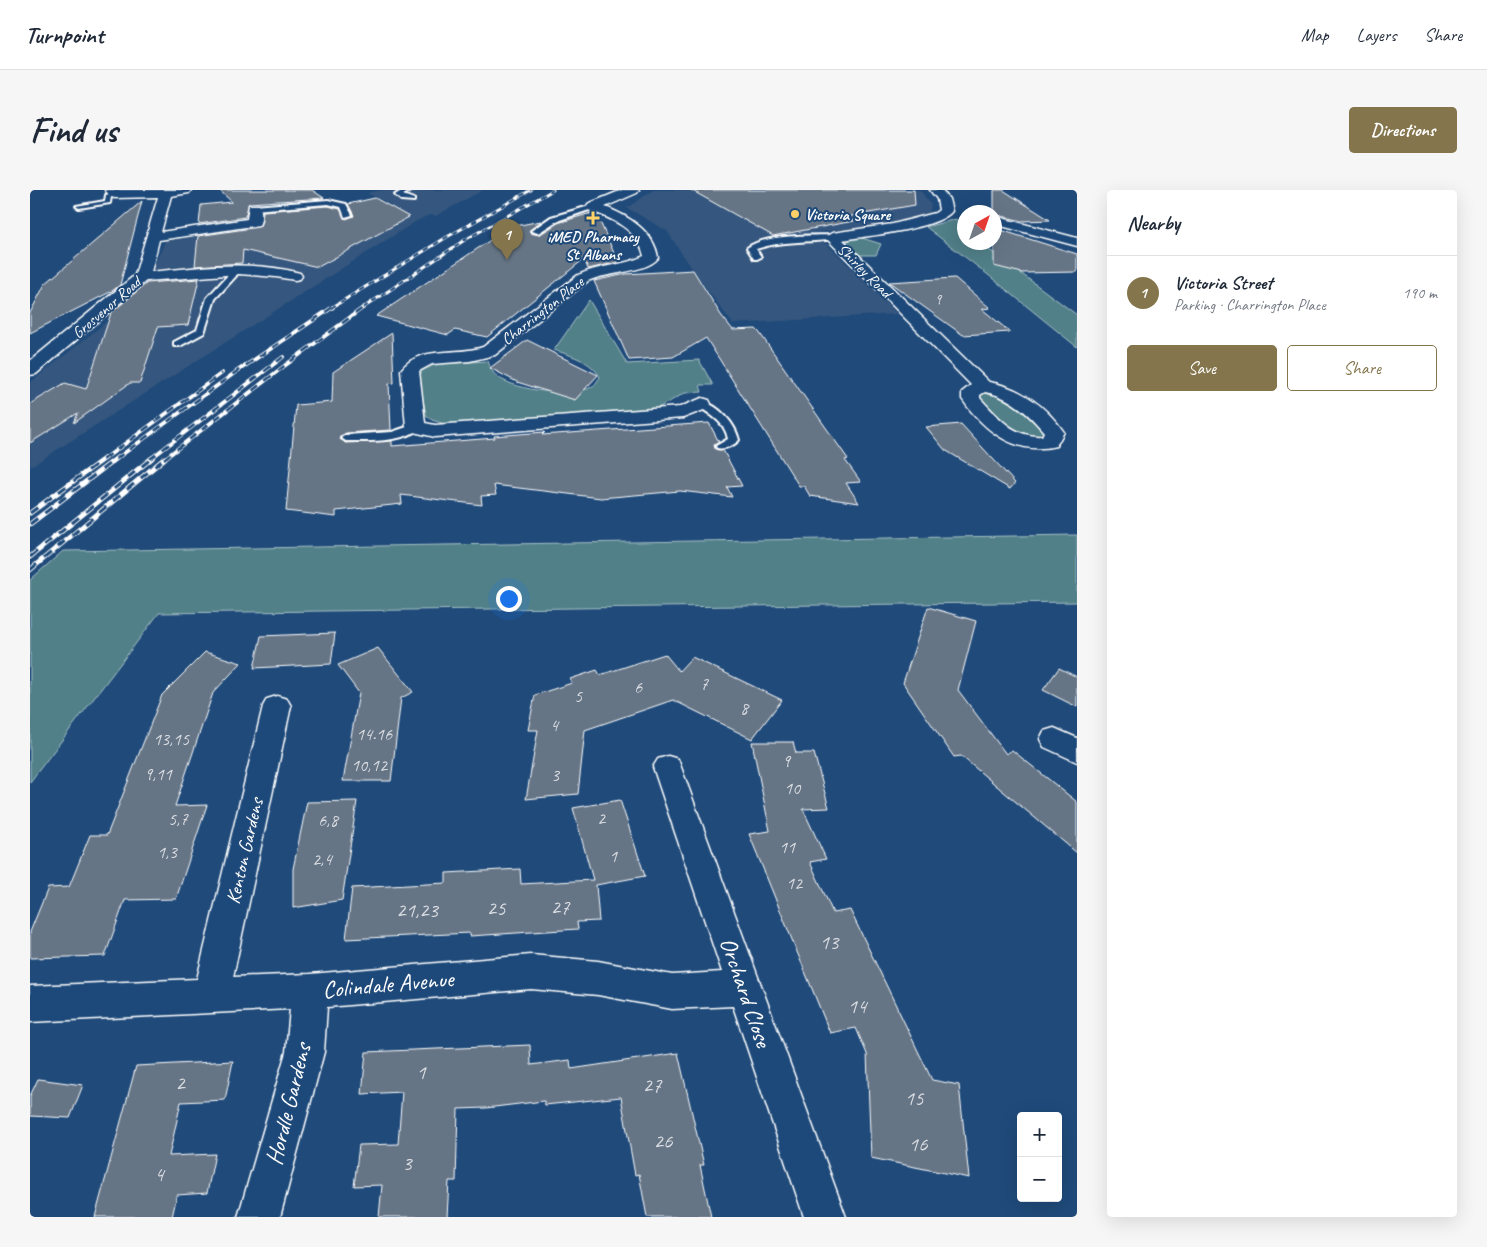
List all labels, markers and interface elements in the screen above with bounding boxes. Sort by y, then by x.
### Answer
text: Turnpoint [25,20,104,50]
text: Map [1301,24,1329,46]
text: Layers [1357,24,1396,46]
text: Share [1424,24,1462,46]
button: Directions [1349,107,1457,153]
text: Find us [30,108,117,153]
place label: Victoria Square [805,205,892,225]
north arrow [957,205,1002,250]
marker: Victoria Square [789,208,801,220]
text: Nearby [1127,210,1180,236]
marker: iMED Pharmacy St Albans [587,212,599,224]
pin: 1 [491,219,523,260]
place label: iMED Pharmacy St Albans [547,227,640,265]
street label: Shirley Road [833,239,898,304]
street label: Grosvenor Road [68,271,147,343]
street label: Charrington Place [497,271,589,349]
text: Victoria Street [1174,271,1273,295]
text: 1 [1139,283,1147,303]
text: 190 m [1403,283,1437,303]
house number: 9 [935,290,943,309]
text: Parking · Charrington Place [1174,295,1326,315]
button: Save [1127,345,1277,391]
button: Share [1287,345,1437,391]
your location [496,586,522,612]
house number: 7 [700,673,709,695]
house number: 6 [634,676,643,698]
house number: 5 [574,685,583,707]
house number: 8 [740,697,750,719]
house number: 4 [550,714,560,736]
house number: 14.16 [356,723,393,745]
house number: 13,15 [153,728,190,750]
house number: 9 [782,750,792,772]
house number: 10,12 [351,754,389,776]
house number: 9,11 [144,763,173,785]
house number: 3 [551,764,561,786]
house number: 10 [784,777,802,799]
street label: Kenton Gardens [220,794,269,906]
house number: 2 [597,807,607,829]
house number: 5,7 [168,808,189,830]
house number: 6,8 [318,809,340,831]
house number: 11 [779,836,796,858]
house number: 1,3 [157,841,179,863]
house number: 1 [609,845,618,867]
house number: 2,4 [312,848,334,870]
house number: 12 [786,872,804,894]
house number: 27 [551,894,571,920]
house number: 25 [487,895,507,921]
house number: 21,23 [396,897,440,923]
house number: 13 [820,929,840,955]
street label: Orchard Close [713,933,779,1053]
street label: Colindale Avenue [321,963,457,1005]
house number: 14 [848,993,869,1019]
street label: Hordle Gardens [258,1037,318,1168]
house number: 1 [416,1059,427,1085]
house number: 2 [175,1070,186,1096]
house number: 27 [643,1072,663,1098]
house number: 15 [905,1085,925,1111]
map controls [1017,1112,1062,1202]
button: + [1017,1112,1062,1157]
house number: 26 [654,1128,673,1154]
house number: 16 [909,1131,928,1157]
house number: 3 [402,1150,413,1176]
button: − [1017,1157,1062,1202]
house number: 4 [154,1161,166,1187]

